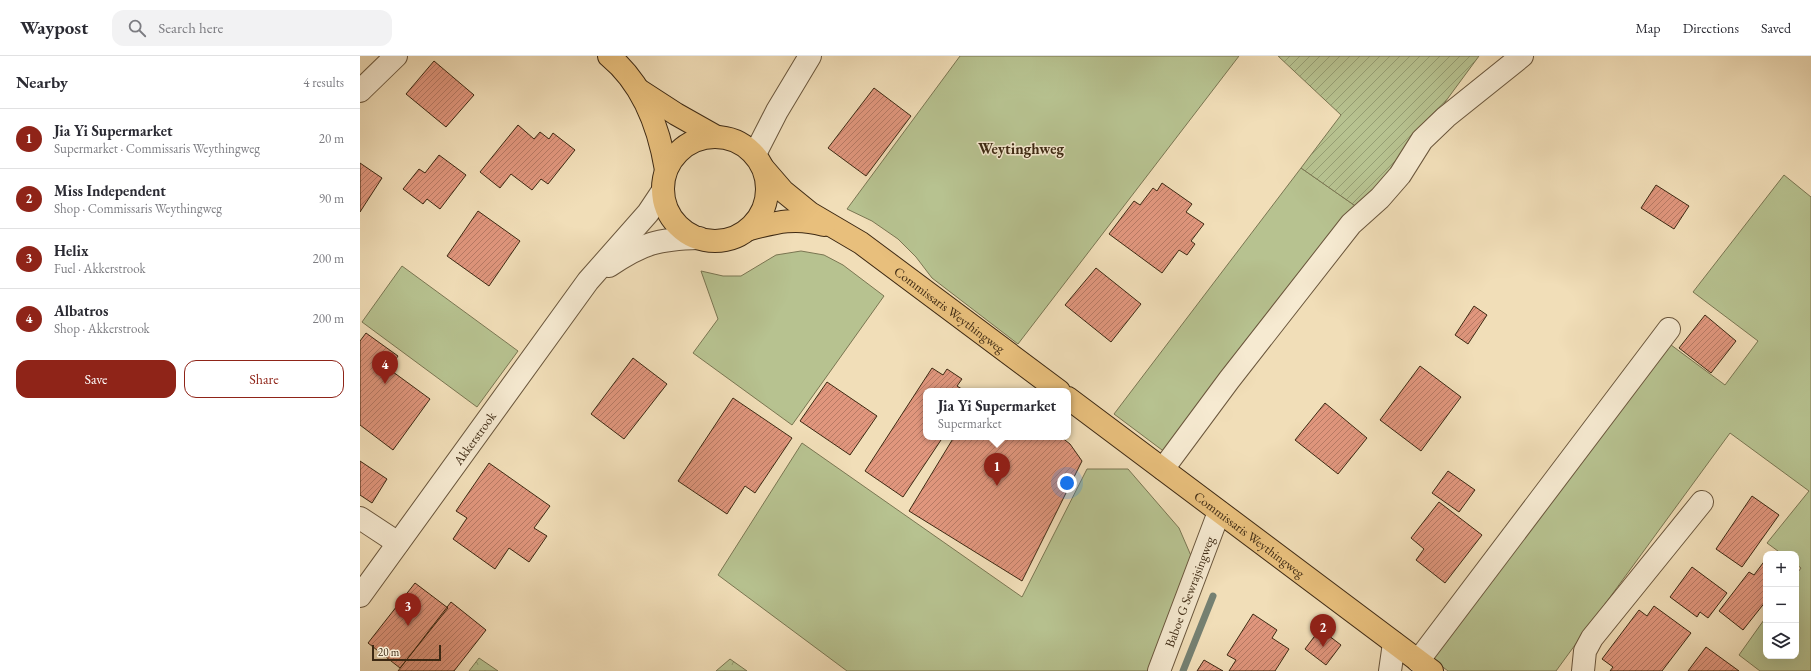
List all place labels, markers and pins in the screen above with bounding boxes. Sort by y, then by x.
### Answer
pin: 4 [372,351,398,384]
pin: 1 [984,453,1010,486]
pin: 3 [395,593,421,626]
pin: 2 [1310,614,1336,647]

